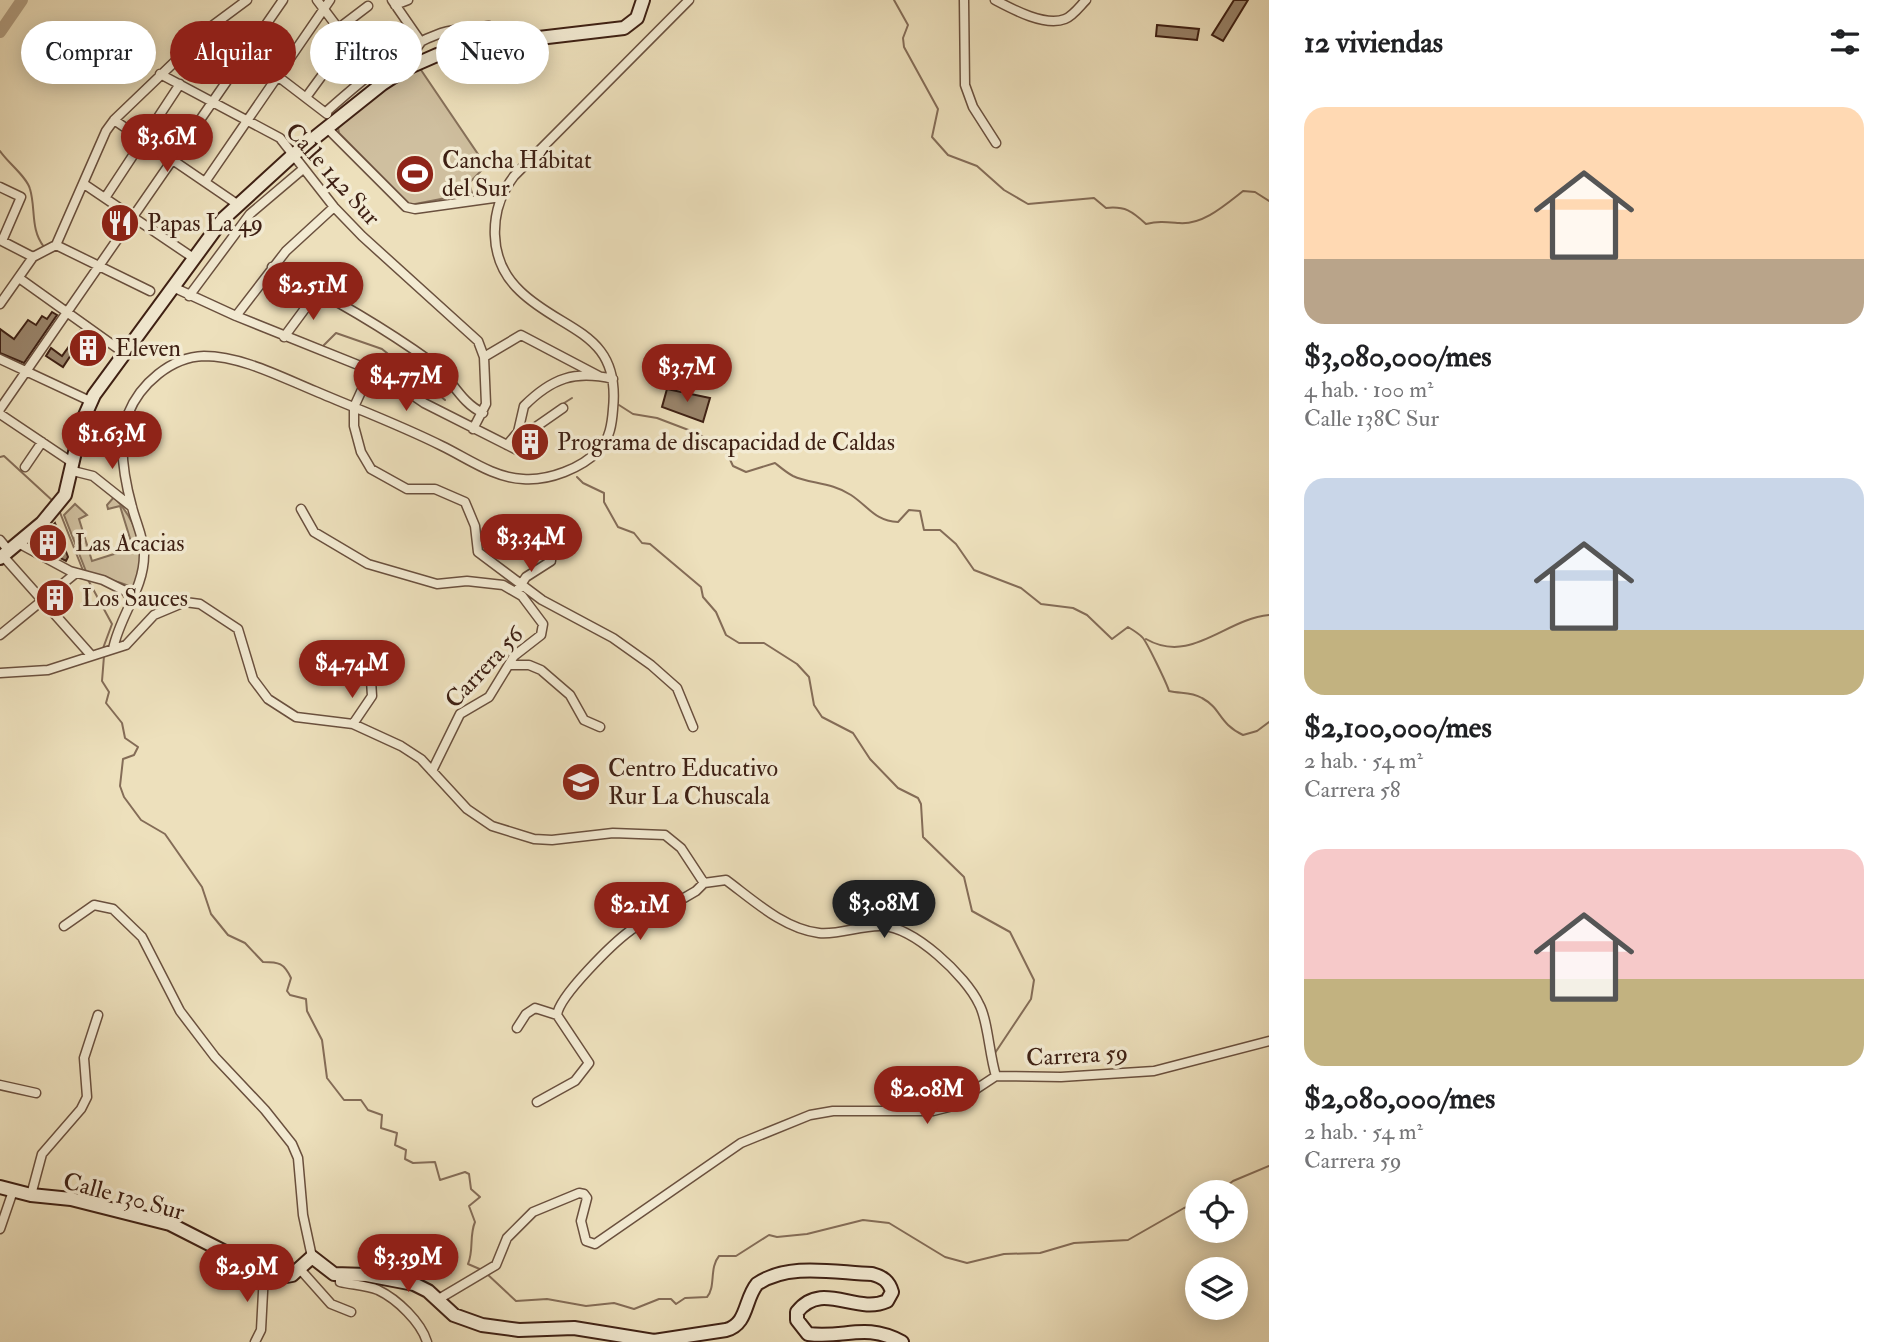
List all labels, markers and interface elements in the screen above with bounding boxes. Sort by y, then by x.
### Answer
chip: Comprar [21,21,156,84]
chip: Alquilar [170,21,296,84]
chip: Filtros [310,21,422,84]
chip: Nuevo [436,21,549,84]
icon: filters [1826,23,1864,61]
text: 12 viviendas [1304,24,1443,61]
pin: $3.6M [118,114,216,174]
street label: Calle 142 Sur [278,116,387,232]
text: $3.6M [137,122,197,151]
place label: Cancha Hábitat del Sur [442,145,592,204]
icon: home [1521,152,1647,278]
sports icon: Cancha Hábitat del Sur [394,153,436,195]
restaurant icon: Papas La 49 [99,202,141,244]
place label: Papas La 49 [147,208,263,239]
pin: $2.51M [256,262,370,322]
text: $2.51M [278,270,348,299]
building icon: Eleven [67,327,109,369]
place label: Eleven [115,333,181,364]
text: $3,080,000/mes [1304,338,1492,375]
pin: $3.7M [638,344,736,404]
text: $3.7M [658,352,716,381]
pin: $4.77M [349,354,463,413]
text: $4.77M [370,361,442,390]
text: 4 hab. · 100 m² [1304,375,1434,404]
text: Calle 138C Sur [1304,404,1439,433]
pin: $1.63M [55,412,169,471]
text: $1.63M [78,419,146,448]
building icon: Programa de discapacidad de Caldas [509,421,551,463]
place label: Programa de discapacidad de Caldas [557,427,895,458]
pin: $3.34M [474,514,588,574]
building icon: Las Acacias [27,522,69,564]
text: $3.34M [496,522,566,551]
icon: home [1521,523,1647,649]
place label: Las Acacias [75,528,185,559]
building icon: Los Sauces [34,577,76,619]
place label: Los Sauces [82,583,188,614]
street label: Carrera 56 [438,618,532,715]
pin: $4.74M [295,640,409,700]
text: $4.74M [315,648,389,677]
text: $2,100,000/mes [1304,709,1492,746]
text: 2 hab. · 54 m² [1304,746,1423,775]
place label: Centro Educativo Rur La Chuscala [608,753,778,812]
school or university icon: Centro Educativo Rur La Chuscala [560,761,602,803]
text: Carrera 58 [1304,775,1401,804]
pin: $3.08M [827,880,941,940]
pin: $2.1M [591,883,689,942]
text: $3.08M [848,888,920,917]
text: $2.1M [610,890,670,919]
icon: home [1521,894,1647,1020]
street label: Carrera 59 [1025,1037,1129,1074]
pin: $2.08M [870,1066,984,1126]
text: $2.08M [890,1074,964,1103]
text: $2,080,000/mes [1304,1080,1495,1117]
text: 2 hab. · 54 m² [1304,1117,1423,1146]
text: Carrera 59 [1304,1146,1402,1175]
street label: Calle 130 Sur [60,1165,188,1228]
map controls [1185,1180,1248,1320]
button: locate [1185,1180,1248,1243]
pin: $3.39M [351,1234,465,1294]
text: $3.39M [373,1242,443,1271]
pin: $2.9M [198,1244,296,1304]
text: $2.9M [215,1252,279,1281]
button: layers [1185,1257,1248,1320]

